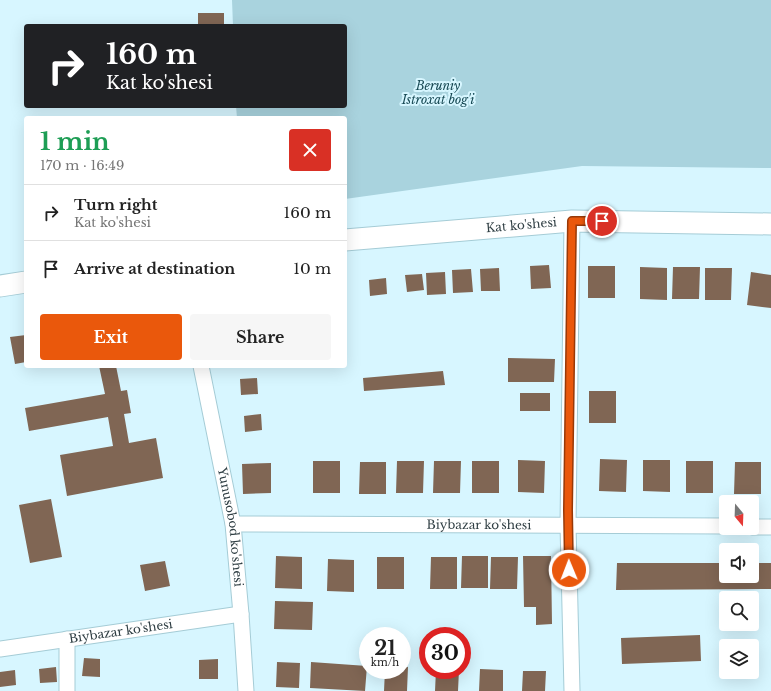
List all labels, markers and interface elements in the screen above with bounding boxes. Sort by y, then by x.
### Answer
text: 160 m [106,37,197,72]
icon: right [40,40,92,92]
text: Kat ko'shesi [106,72,213,94]
park label: Beruniy Istroxat bog'i [401,78,475,107]
text: 1 min [40,127,110,156]
button: close [289,129,331,171]
text: 170 m · 16:49 [40,157,124,174]
text: Turn right [74,195,157,214]
icon: right [40,202,62,224]
text: 160 m [284,203,331,222]
pin [585,204,619,238]
icon: arrive [591,210,613,232]
text: Kat ko'shesi [74,214,151,231]
street label: Kat ko'shesi [485,214,557,235]
icon: arrive [40,258,62,280]
text: Arrive at destination [74,259,235,278]
text: 10 m [293,259,331,278]
button: Exit [40,314,182,360]
button: Share [190,314,331,360]
street label: Yunusobod ko'shesi [215,465,247,587]
north arrow [719,495,759,535]
map controls [719,495,759,679]
street label: Biybazar ko'shesi [427,517,531,532]
button: sound [719,543,759,583]
position arrow [548,549,590,591]
button: search [719,591,759,631]
street label: Biybazar ko'shesi [68,616,174,646]
speed limit sign: 30 [419,627,471,679]
text: 21 [374,636,396,660]
button: layers [719,639,759,679]
text: km/h [371,656,399,669]

